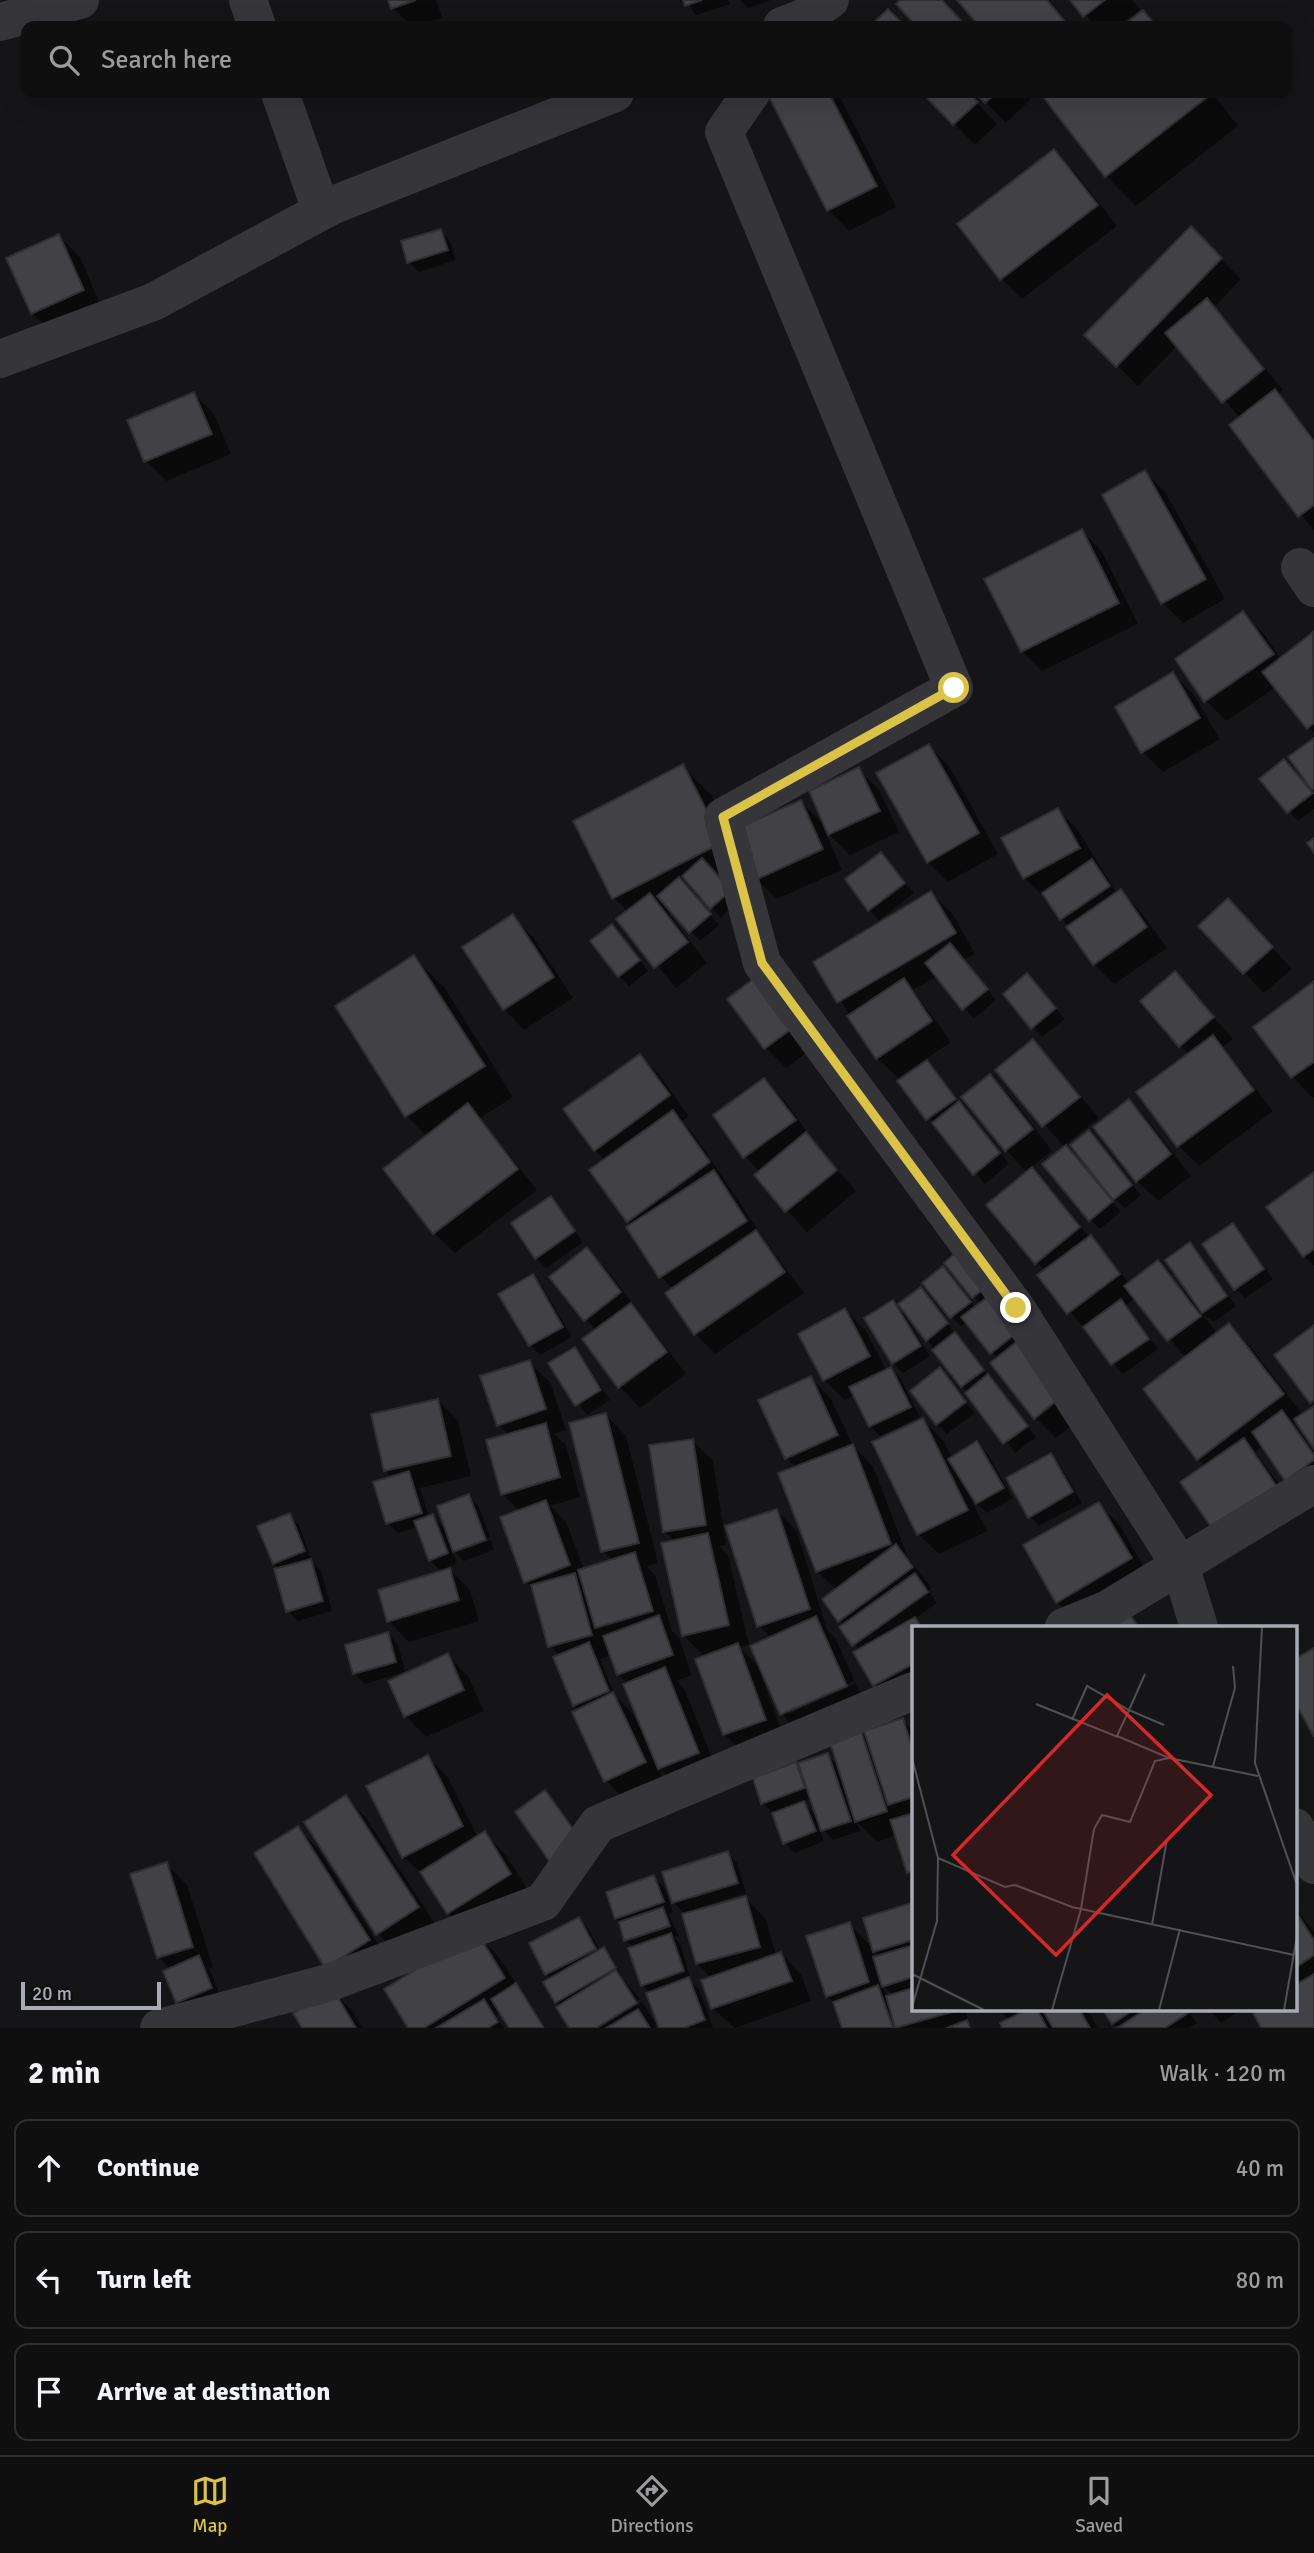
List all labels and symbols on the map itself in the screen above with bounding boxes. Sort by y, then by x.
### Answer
route start [938,672,969,703]
route end [1000,1292,1031,1323]
inset map [912,1626,1296,2010]
scale bar [21,1979,161,2011]

